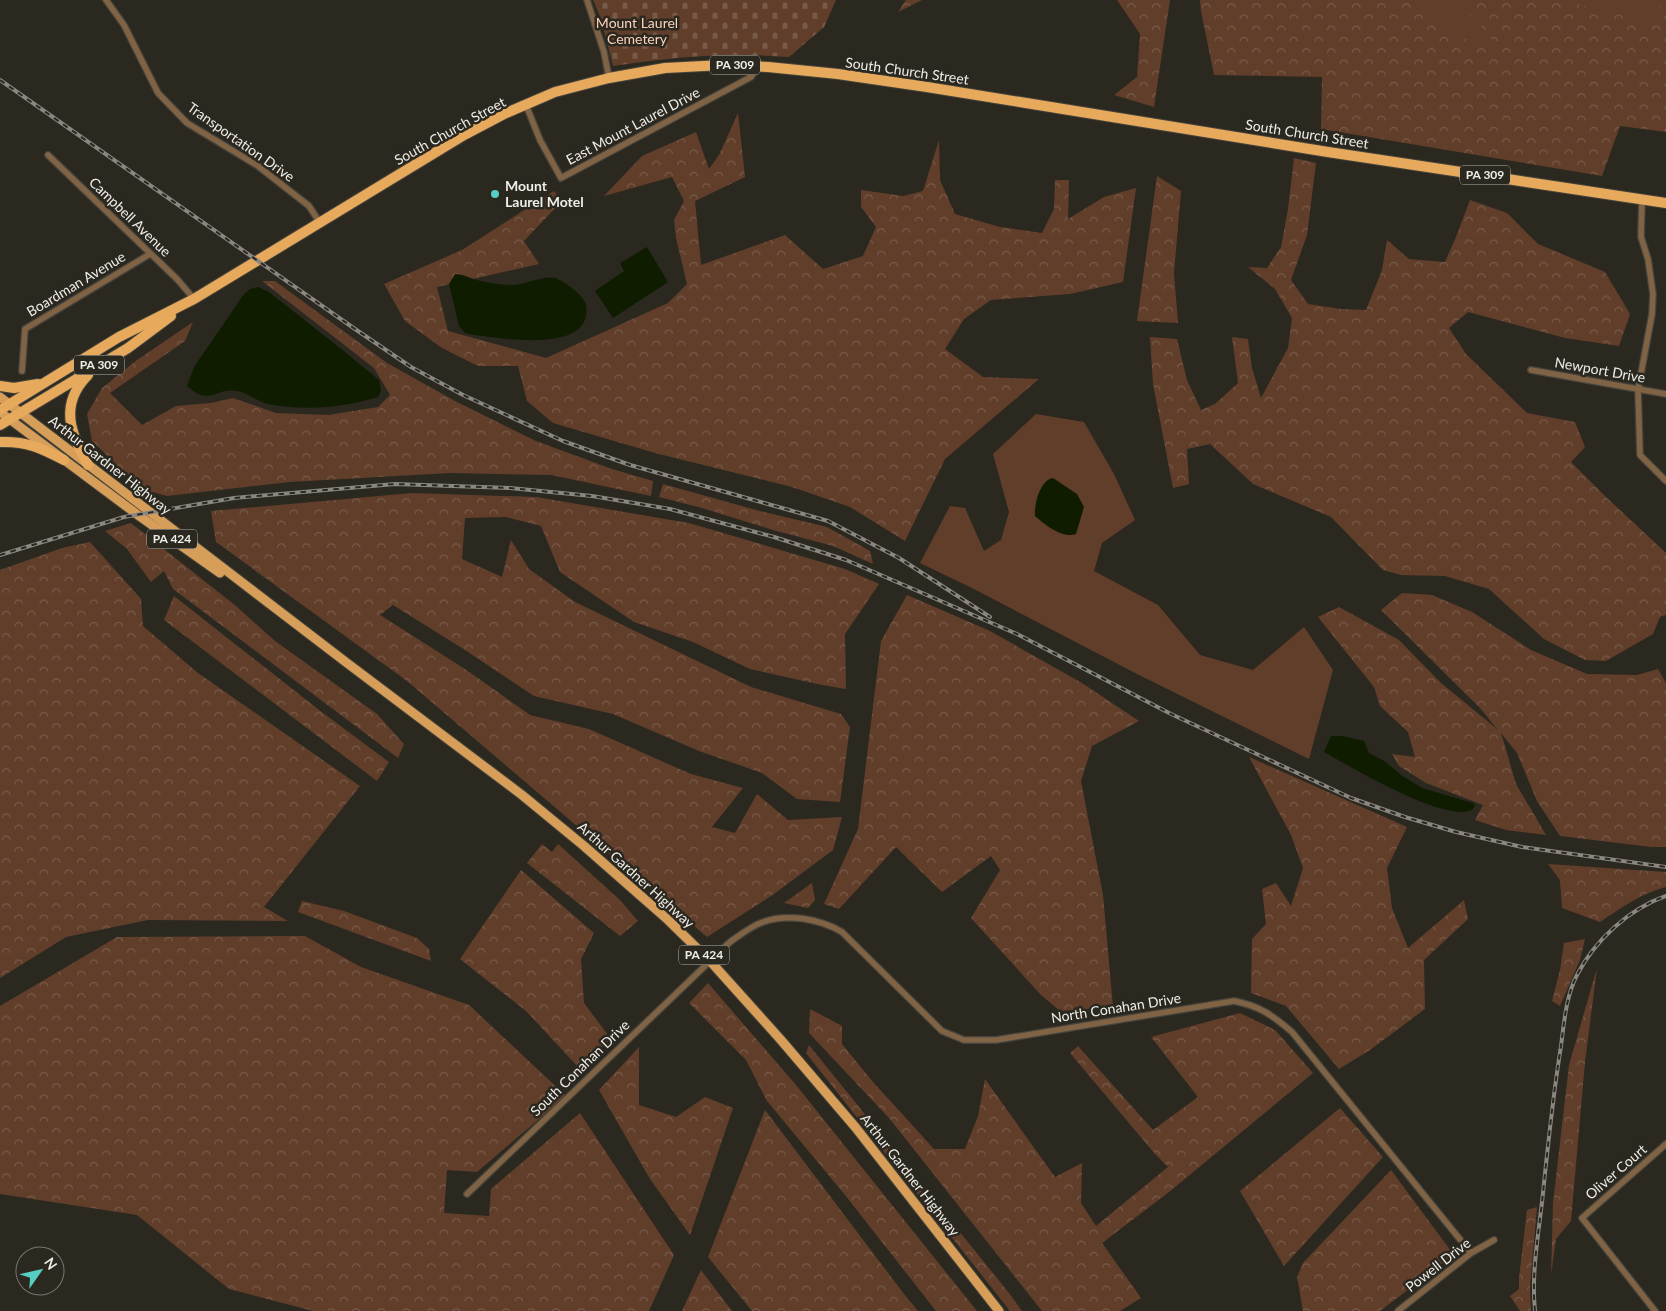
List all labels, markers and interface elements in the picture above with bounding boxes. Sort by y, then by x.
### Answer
park label: Mount Laurel Cemetery [596,14,678,47]
street label: South Church Street [844,53,970,88]
road number: PA 309 [710,56,760,74]
street label: East Mount Laurel Drive [563,83,702,168]
street label: South Church Street [391,93,508,168]
street label: Transportation Drive [185,98,298,185]
street label: South Church Street [1244,115,1370,152]
road number: PA 309 [1460,166,1510,184]
street label: Campbell Avenue [86,173,175,260]
place label: Mount Laurel Motel [505,177,584,210]
marker: Mount Laurel Motel [489,188,501,200]
street label: Boardman Avenue [23,247,128,320]
street label: Newport Drive [1553,353,1647,386]
road number: PA 309 [74,356,124,374]
street label: Arthur Gardner Highway [46,411,176,518]
road number: PA 424 [147,530,197,548]
street label: Arthur Gardner Highway [575,818,699,932]
road number: PA 424 [679,946,729,964]
street label: North Conahan Drive [1050,989,1182,1026]
street label: South Conahan Drive [527,1016,633,1119]
street label: Arthur Gardner Highway [857,1110,964,1240]
street label: Oliver Court [1582,1140,1650,1203]
street label: Powell Drive [1402,1234,1474,1295]
north arrow [15,1246,65,1296]
text: N [41,1254,61,1273]

